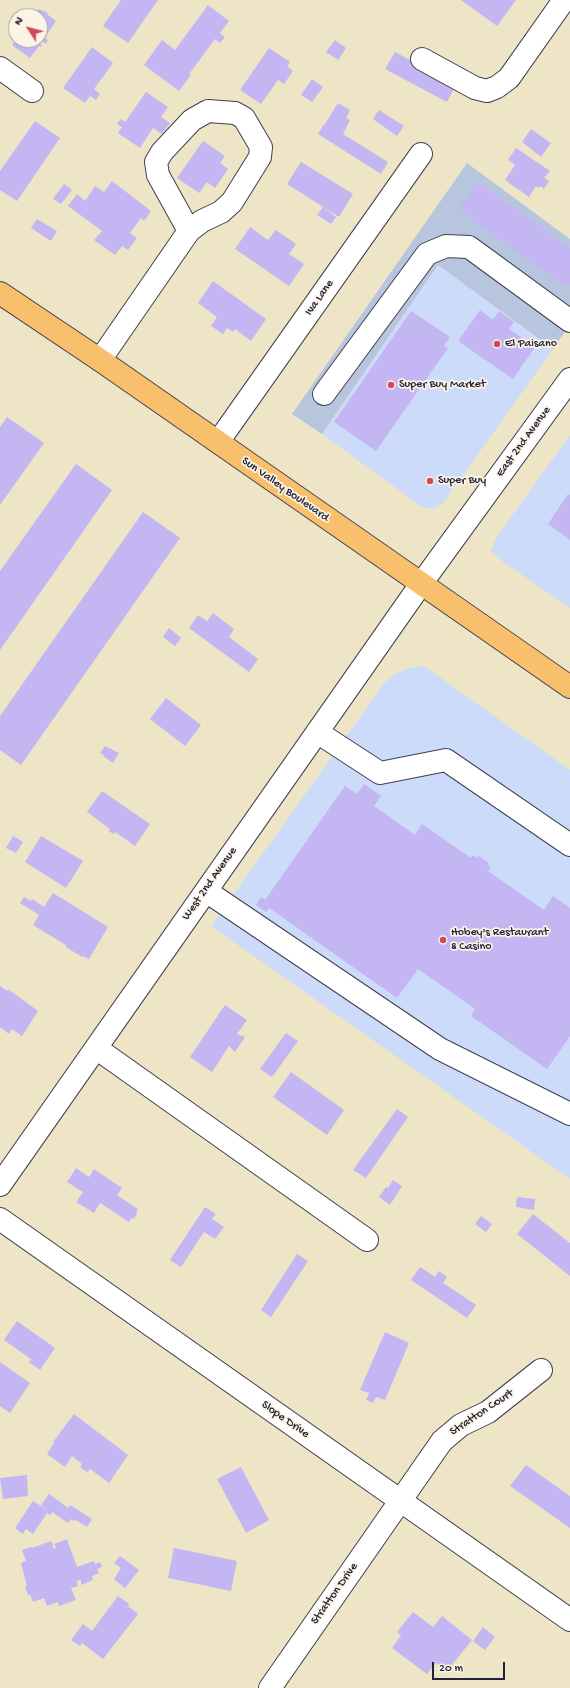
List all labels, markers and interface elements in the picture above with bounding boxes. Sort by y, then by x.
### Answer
north arrow [8,8,48,48]
text: N [12,15,26,28]
street label: Iva Lane [302,277,338,319]
place label: El Paisano [505,337,557,351]
marker: El Paisano [492,339,502,349]
place label: Super Buy Market [399,378,486,392]
marker: Super Buy Market [386,380,396,390]
street label: East 2nd Avenue [494,404,554,480]
street label: Sun Valley Boulevard [239,454,331,526]
place label: Super Buy [438,474,486,488]
marker: Super Buy [425,476,435,486]
street label: West 2nd Avenue [179,845,241,923]
place label: Hobey's Restaurant & Casino [451,926,548,954]
marker: Hobey's Restaurant & Casino [438,935,448,945]
street label: Stratton Court [448,1386,516,1440]
street label: Slope Drive [258,1398,312,1442]
street label: Stratton Drive [308,1560,362,1628]
scale bar [434,1654,507,1680]
text: 20 m [439,1662,463,1676]

